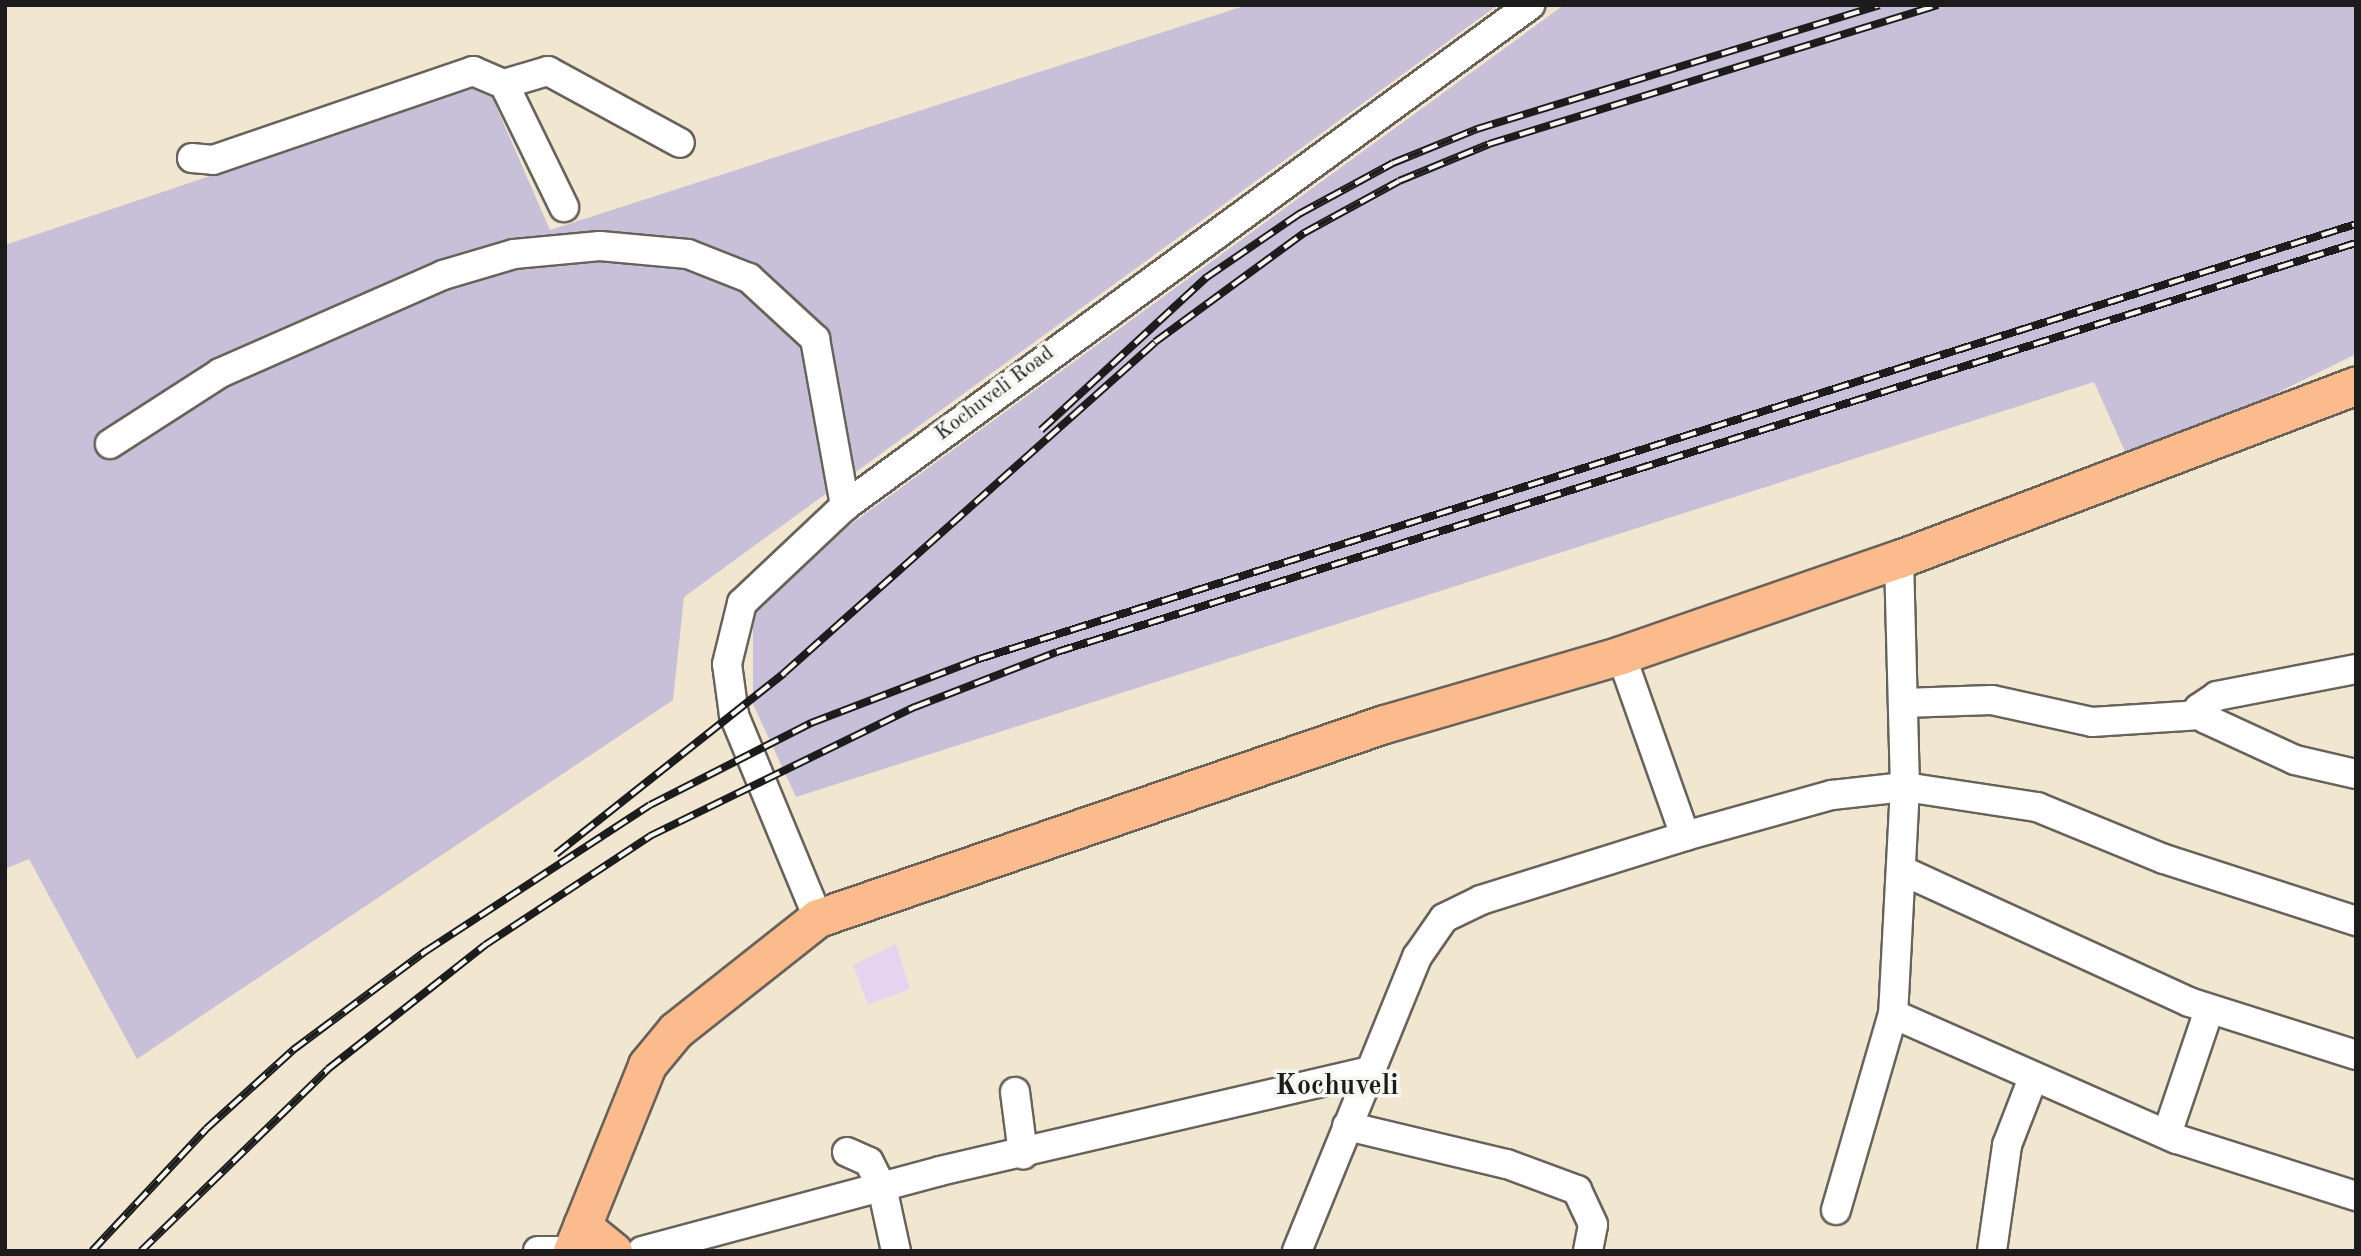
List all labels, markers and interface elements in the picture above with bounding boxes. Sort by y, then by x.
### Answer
street label: Kochuveli Road [931,341,1059,447]
district label: Kochuveli [1275,1070,1399,1104]

